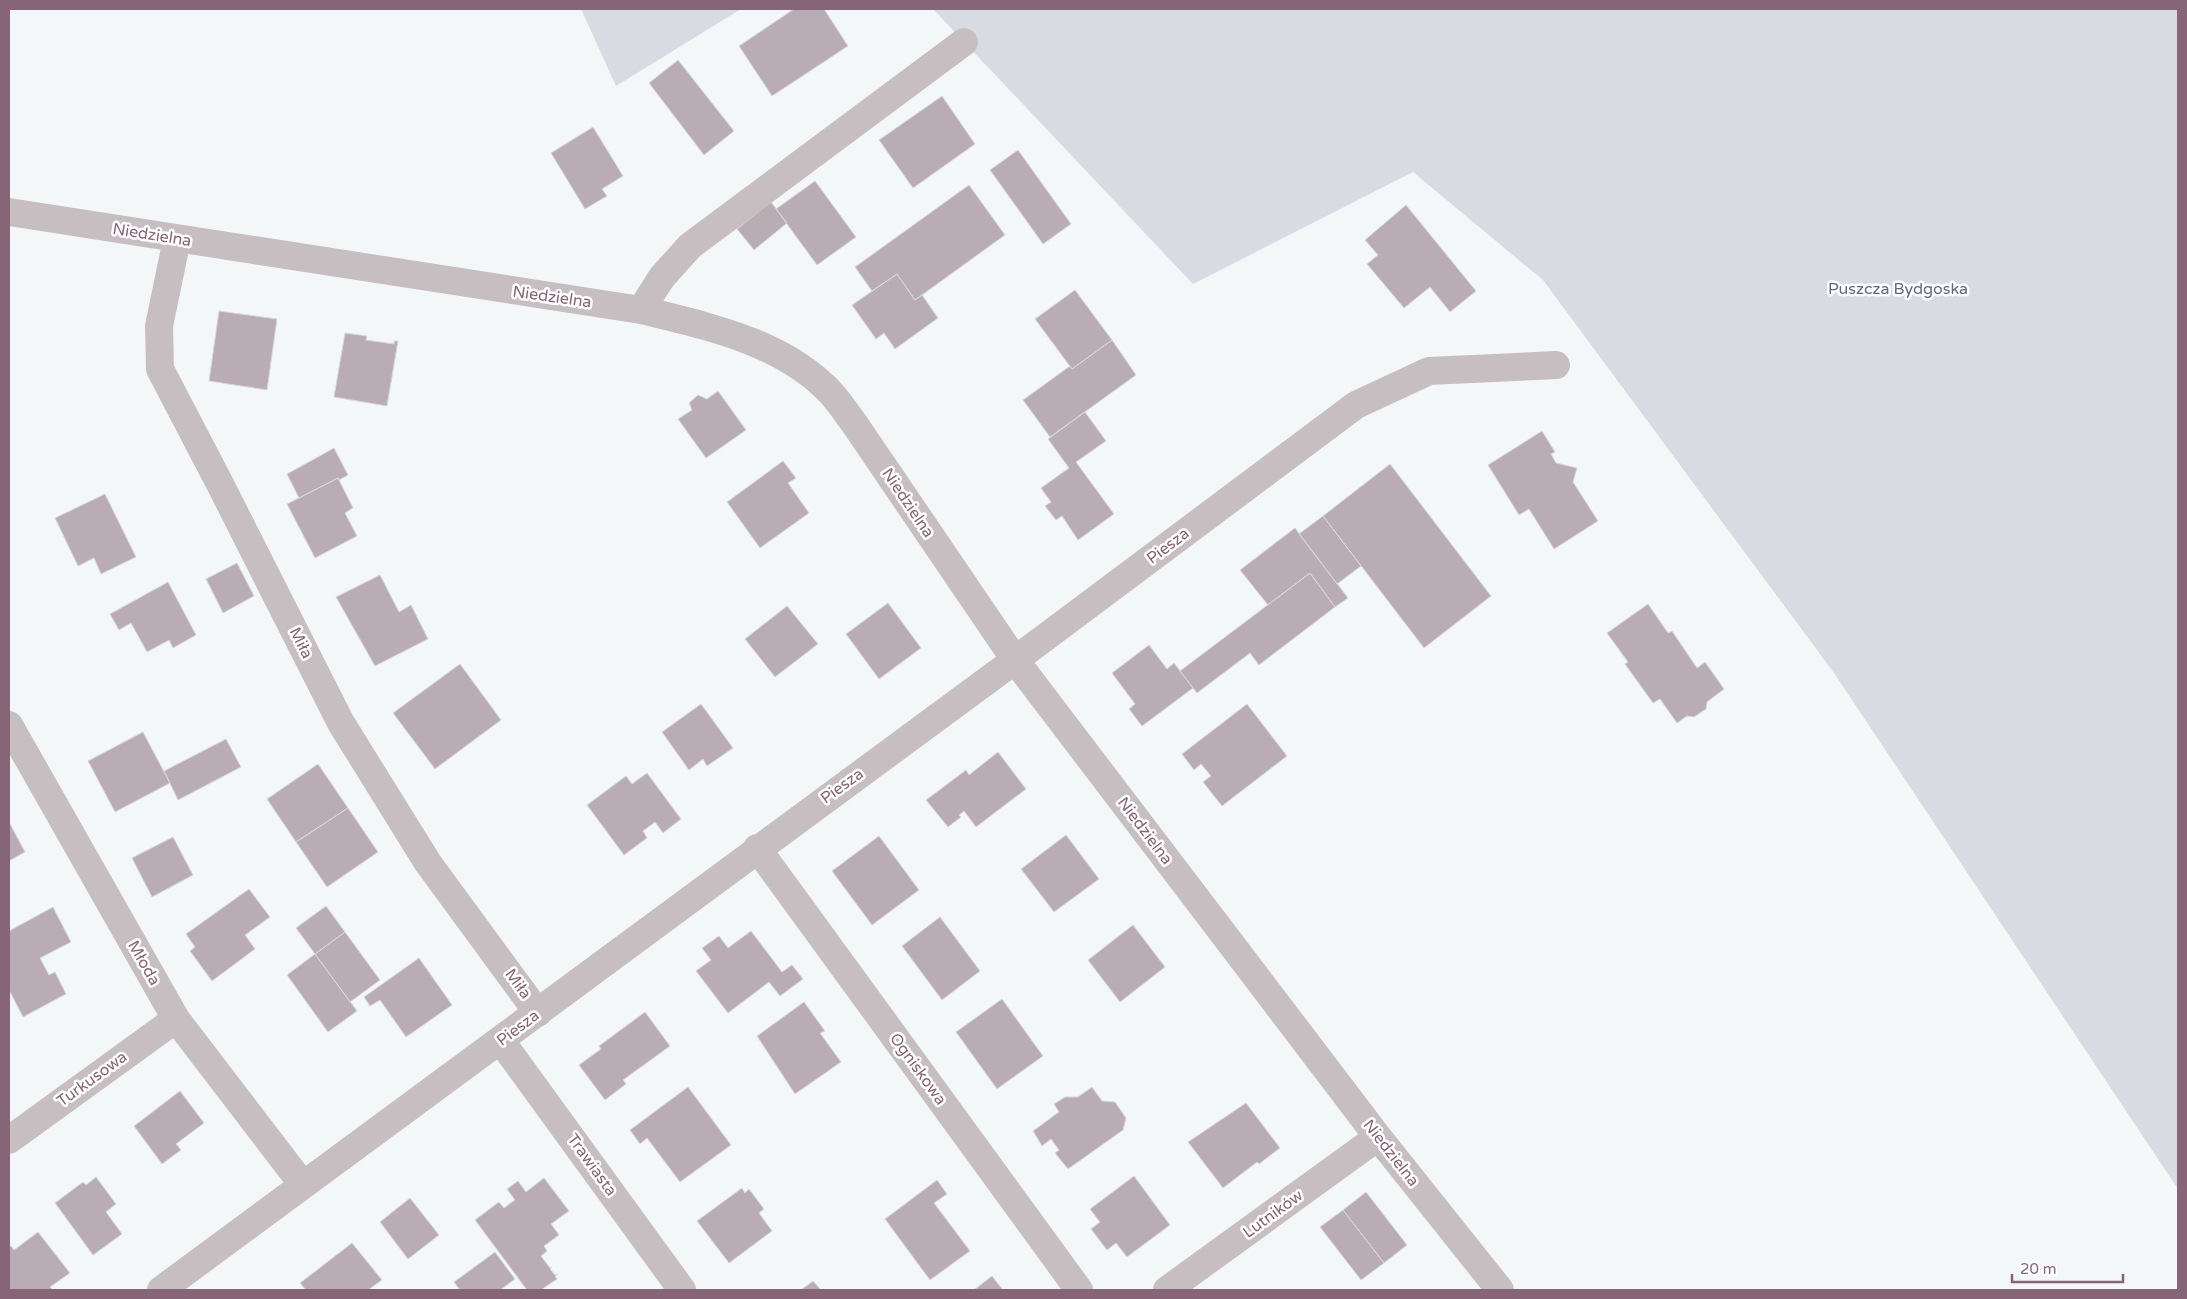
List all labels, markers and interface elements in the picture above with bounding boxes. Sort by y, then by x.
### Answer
street label: Niedzielna [111,219,193,251]
park label: Puszcza Bydgoska [1828,279,1968,299]
street label: Niedzielna [511,282,593,312]
street label: Niedzielna [877,464,939,542]
street label: Piesza [1143,523,1193,569]
street label: Miła [285,624,317,662]
street label: Piesza [817,764,867,808]
street label: Niedzielna [1113,793,1177,869]
street label: Młoda [123,937,165,989]
street label: Miła [500,965,536,1003]
street label: Piesza [493,1005,543,1051]
street label: Ogniskowa [885,1029,951,1109]
street label: Turkusowa [53,1047,131,1111]
street label: Niedzielna [1359,1115,1423,1191]
street label: Trawiasta [563,1130,621,1200]
street label: Lutników [1239,1185,1307,1243]
scale bar [2012,1252,2123,1284]
text: 20 m [2020,1260,2057,1278]

